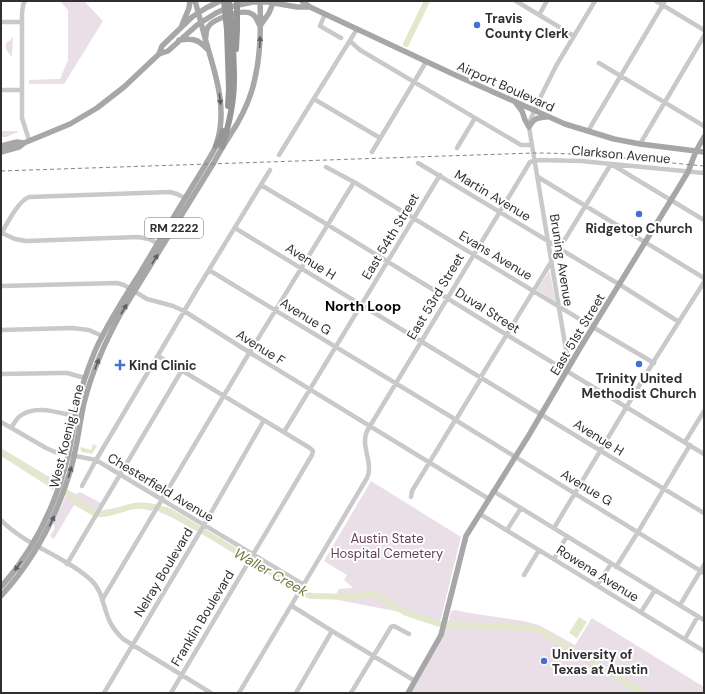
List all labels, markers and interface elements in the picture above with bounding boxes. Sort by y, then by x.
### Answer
place label: Travis County Clerk [485,10,569,42]
marker: Travis County Clerk [472,20,482,30]
one-way arrow [256,36,263,48]
street label: Airport Boulevard [454,57,557,116]
one-way arrow [217,93,223,105]
street label: Clarkson Avenue [571,142,671,167]
street label: Martin Avenue [451,166,534,225]
street label: East 54th Street [358,190,423,283]
marker: Ridgetop Church [634,209,644,219]
street label: Bruning Avenue [546,213,577,307]
road number: RM 2222 [145,218,203,238]
place label: Ridgetop Church [585,220,693,237]
street label: Evans Avenue [456,227,536,284]
street label: Avenue H [282,239,339,284]
street label: East 53rd Street [403,250,468,343]
one-way arrow [151,254,159,264]
street label: Duval Street [452,284,523,337]
street label: East 51st Street [546,290,609,378]
street label: Avenue G [277,294,335,339]
district label: North Loop [325,297,401,315]
one-way arrow [121,303,128,315]
street label: Avenue F [233,326,288,369]
place label: Kind Clinic [129,357,197,374]
one-way arrow [94,358,100,370]
marker: Kind Clinic [114,359,126,371]
marker: Trinity United Methodist Church [634,359,644,369]
place label: Trinity United Methodist Church [581,370,697,402]
street label: West Koenig Lane [45,382,88,490]
street label: Avenue H [570,415,627,460]
street label: Chesterfield Avenue [105,449,217,526]
street label: Avenue G [558,465,616,510]
one-way arrow [67,466,73,478]
one-way arrow [49,515,55,526]
street label: Nelray Boulevard [130,525,197,620]
park label: Austin State Hospital Cemetery [331,530,443,562]
street label: Rowena Avenue [553,541,642,606]
water label: Waller Creek [231,544,312,601]
one-way arrow [14,560,22,571]
street label: Franklin Boulevard [167,567,238,669]
place label: University of Texas at Austin [552,646,648,678]
marker: University of Texas at Austin [539,656,549,666]

